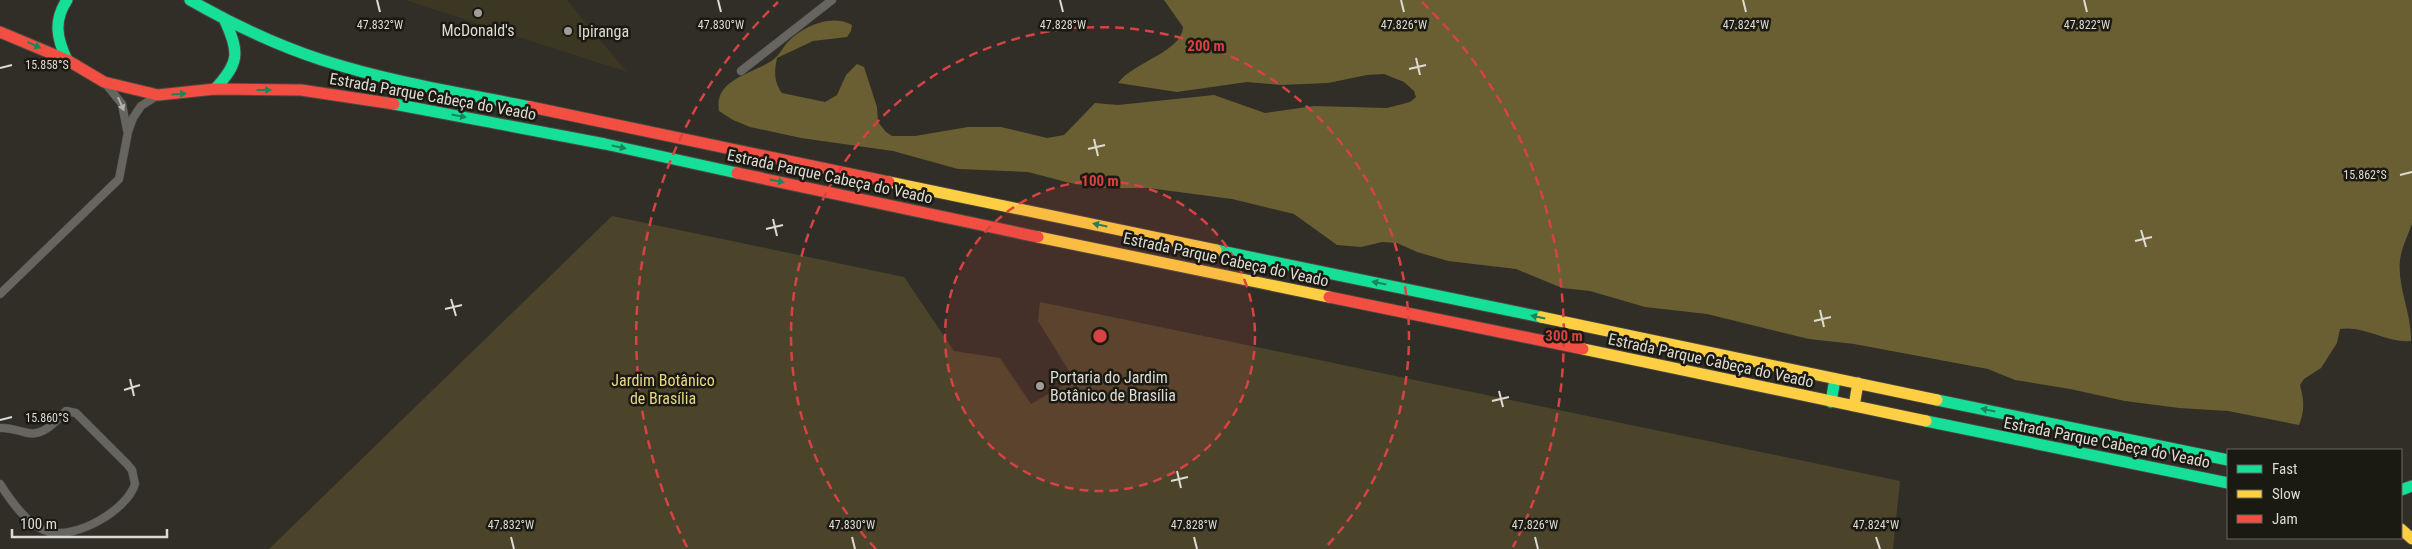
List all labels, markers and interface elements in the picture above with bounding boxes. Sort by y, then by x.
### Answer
marker: McDonald's [472,7,484,19]
text: 47.832°W [357,18,403,32]
text: 47.830°W [698,18,744,32]
text: 47.828°W [1040,18,1086,32]
text: 47.826°W [1381,18,1427,32]
text: 47.824°W [1723,18,1769,32]
text: 47.822°W [2064,18,2110,32]
place label: McDonald's [441,21,515,40]
place label: Ipiranga [578,22,629,41]
marker: Ipiranga [562,25,574,37]
text: 200 m [1187,37,1225,55]
one-way arrow [27,42,41,50]
text: 15.858°S [25,58,69,72]
street label: Estrada Parque Cabeça do Veado [328,69,538,124]
one-way arrow [256,86,272,94]
one-way arrow [171,89,187,97]
one-way arrow [117,97,125,111]
one-way arrow [451,112,467,120]
one-way arrow [611,143,626,151]
street label: Estrada Parque Cabeça do Veado [725,145,934,208]
text: 15.862°S [2343,168,2387,182]
text: 100 m [1081,172,1119,190]
one-way arrow [770,177,785,185]
one-way arrow [1092,221,1107,229]
street label: Estrada Parque Cabeça do Veado [1121,228,1330,291]
one-way arrow [1370,279,1386,287]
one-way arrow [1529,312,1545,320]
centre of rings [1091,327,1109,345]
text: 300 m [1545,327,1583,345]
street label: Estrada Parque Cabeça do Veado [1606,329,1815,392]
place label: Portaria do Jardim Botânico de Brasília [1050,368,1176,405]
park label: Jardim Botânico de Brasília [611,371,715,408]
marker: Portaria do Jardim Botânico de Brasília [1034,380,1046,392]
one-way arrow [1980,406,1996,414]
text: 15.860°S [25,411,69,425]
street label: Estrada Parque Cabeça do Veado [2002,413,2212,472]
legend [2227,449,2402,539]
text: Fast [2272,460,2297,478]
text: Slow [2272,485,2301,503]
scale bar [12,506,168,538]
text: Jam [2272,510,2298,528]
text: 100 m [20,515,57,533]
text: 47.832°W [488,518,534,532]
text: 47.830°W [829,518,875,532]
text: 47.828°W [1171,518,1217,532]
text: 47.826°W [1512,518,1558,532]
text: 47.824°W [1853,518,1899,532]

